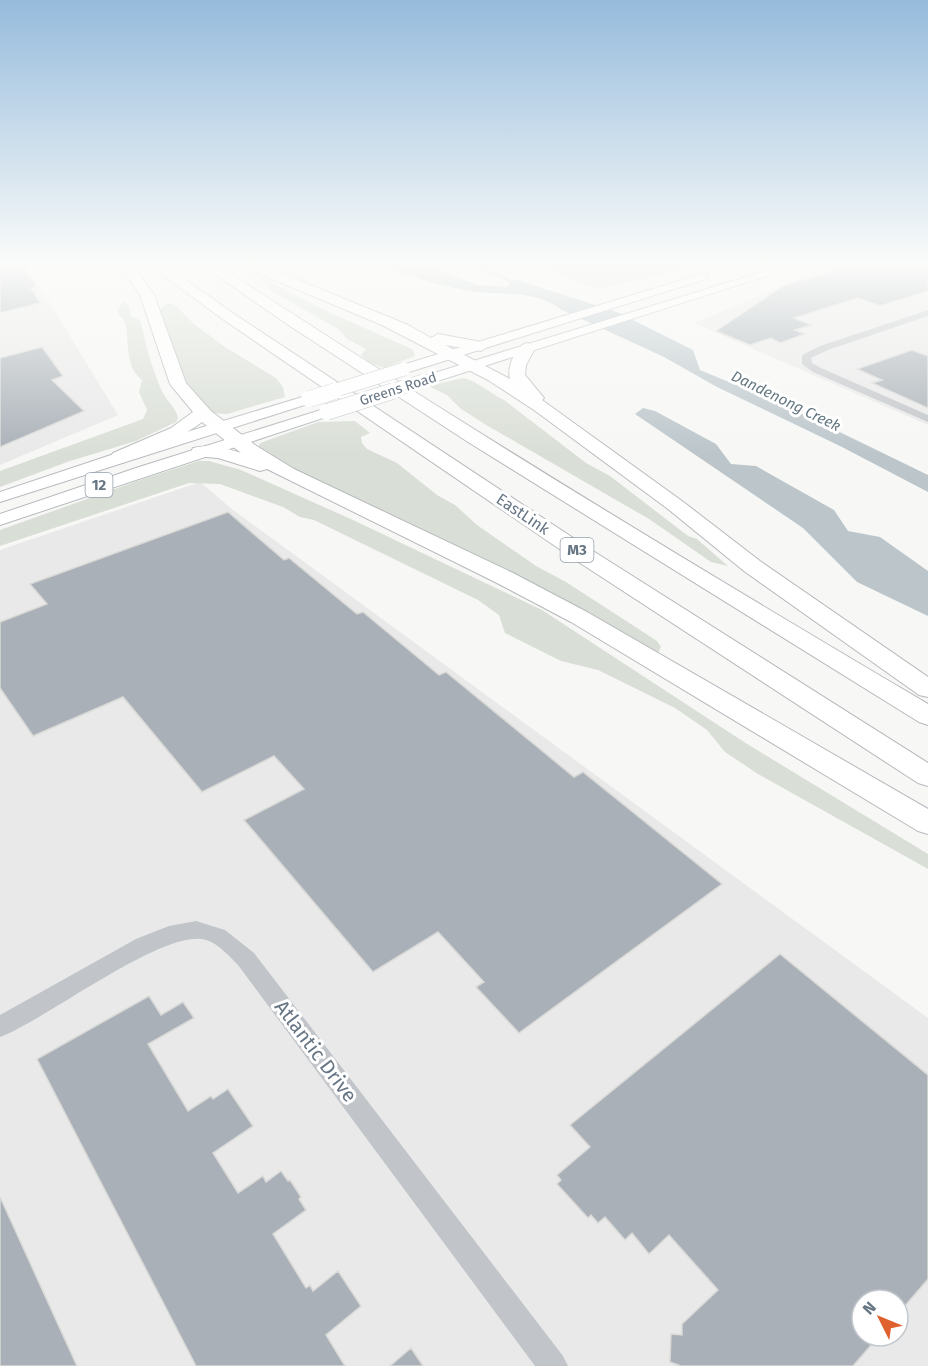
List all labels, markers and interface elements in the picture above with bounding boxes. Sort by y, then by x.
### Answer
water label: Dandenong Creek [729,367,843,435]
street label: Greens Road [357,369,439,409]
road number: 12 [86,473,112,497]
street label: EastLink [493,489,554,539]
road number: M3 [560,538,594,562]
street label: Atlantic Drive [270,995,362,1107]
north arrow [850,1288,910,1348]
text: N [859,1298,880,1318]

